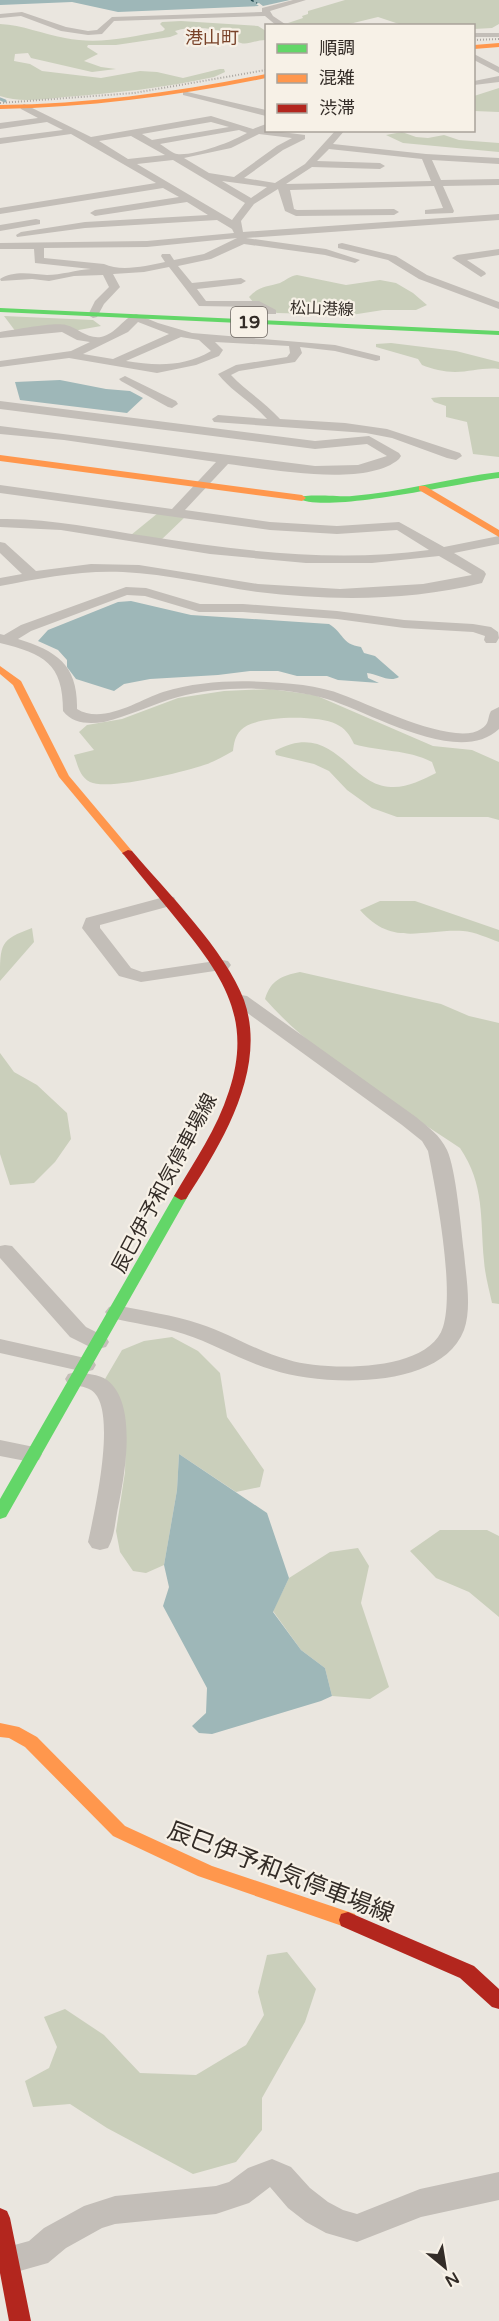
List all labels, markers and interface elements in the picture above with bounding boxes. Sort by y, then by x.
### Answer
legend [265,24,475,132]
district label: 港山町 [185,27,239,49]
text: 順調 [319,37,355,59]
text: 混雑 [319,67,355,89]
text: 渋滞 [319,97,355,119]
street label: 松山港線 [290,298,354,320]
road number: 19 [231,307,267,337]
street label: 辰巳伊予和気停車場線 [107,1090,222,1277]
street label: 辰巳伊予和気停車場線 [164,1816,398,1929]
north arrow [415,2237,475,2297]
text: N [441,2267,463,2291]

